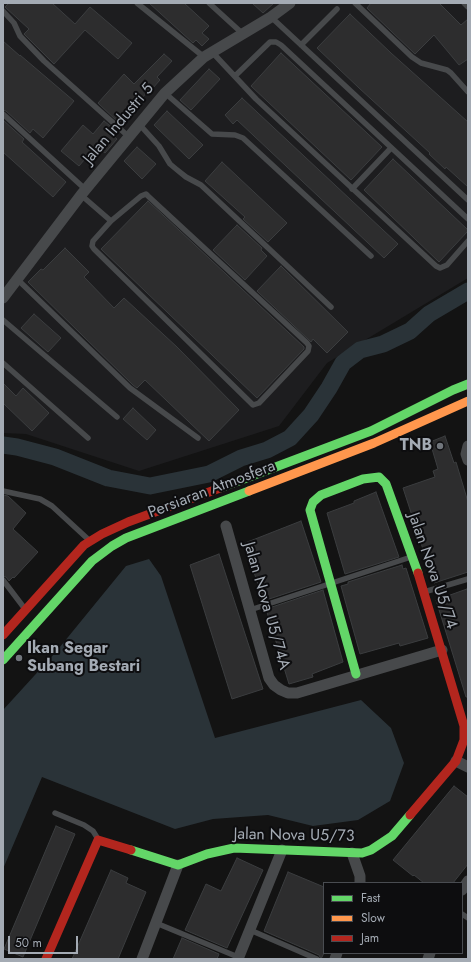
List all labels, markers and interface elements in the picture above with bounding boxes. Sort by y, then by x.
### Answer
street label: Jalan Industri 5 [80,80,158,168]
place label: TNB [400,436,432,456]
marker: TNB [435,441,445,451]
street label: Persiaran Atmosfera [146,457,278,523]
street label: Jalan Nova U5/74 [403,510,461,632]
street label: Jalan Nova U5/74A [239,540,293,672]
place label: Ikan Segar Subang Bestari [27,639,140,677]
marker: Ikan Segar Subang Bestari [14,653,24,663]
street label: Jalan Nova U5/73 [233,825,355,847]
legend [323,882,463,954]
text: Fast [361,889,380,907]
text: Slow [361,909,385,927]
scale bar [10,928,80,954]
text: Jam [361,929,379,947]
text: 50 m [15,934,42,952]

